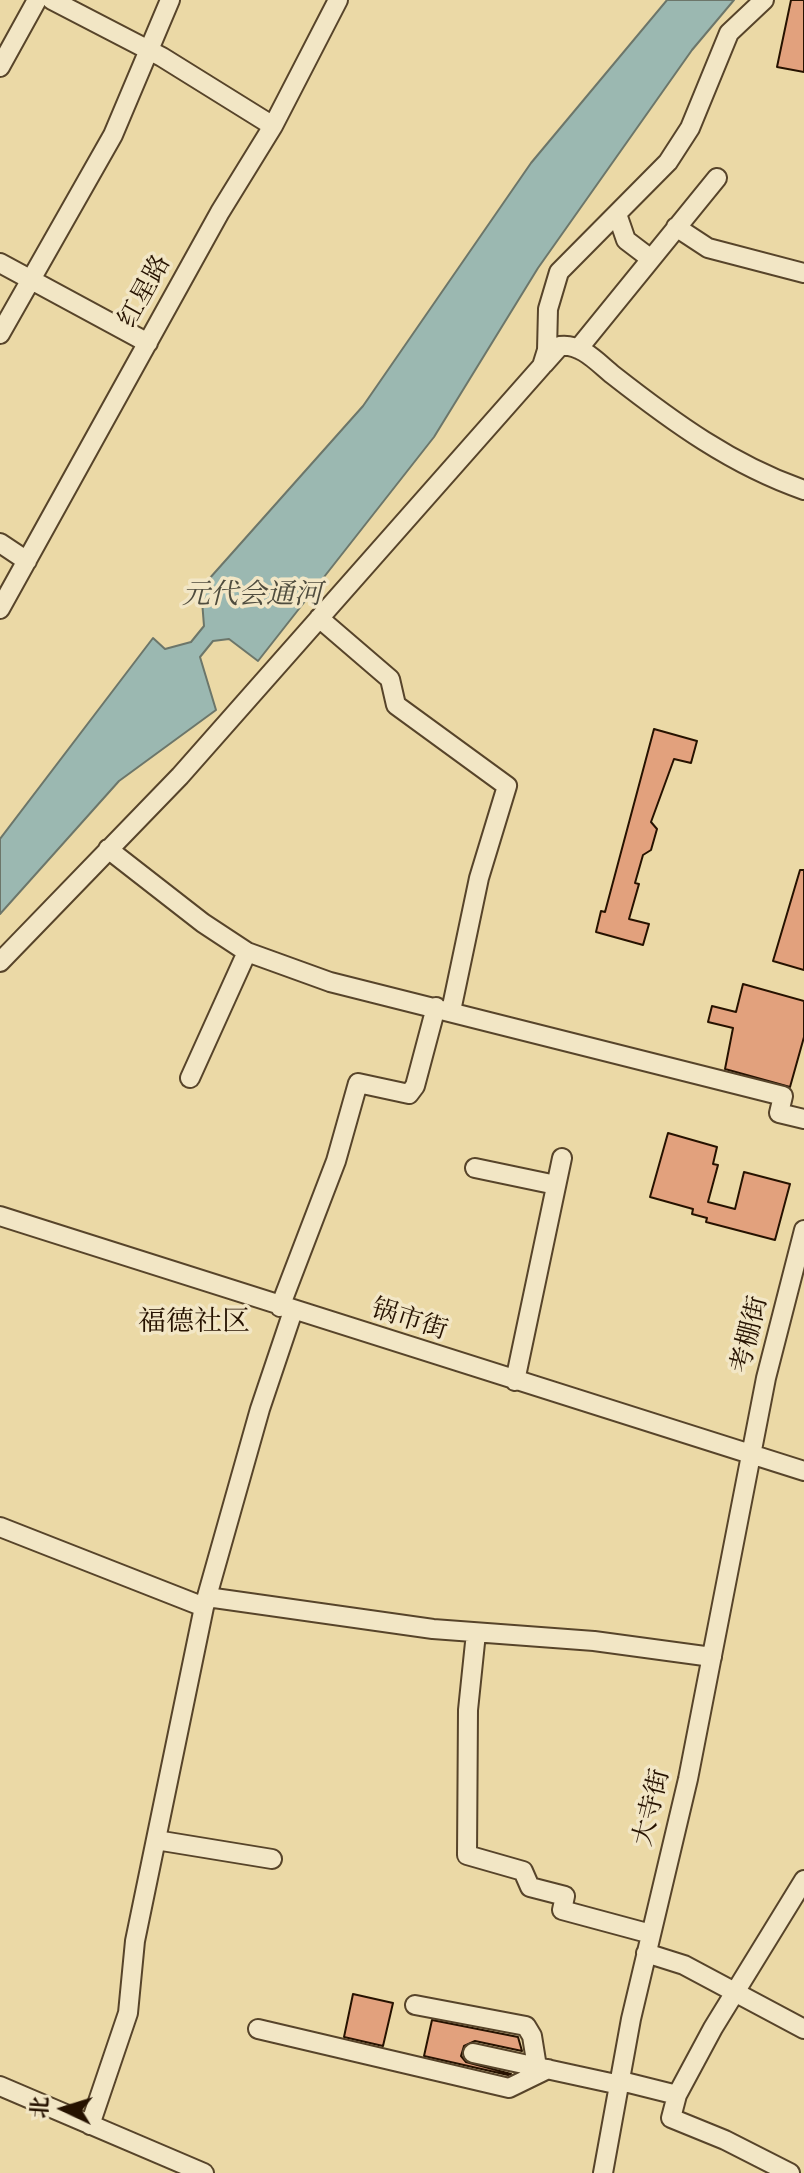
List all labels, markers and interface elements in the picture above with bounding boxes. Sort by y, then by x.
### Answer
street label: 红星路 [113,250,179,334]
water label: 元代会通河 [182,580,322,614]
street label: 考棚街 [726,1293,776,1377]
street label: 锅市街 [367,1294,451,1348]
district label: 福德社区 [138,1307,250,1341]
street label: 大寺街 [628,1766,678,1850]
north arrow [24,2069,104,2149]
text: 北 [24,2095,56,2119]

